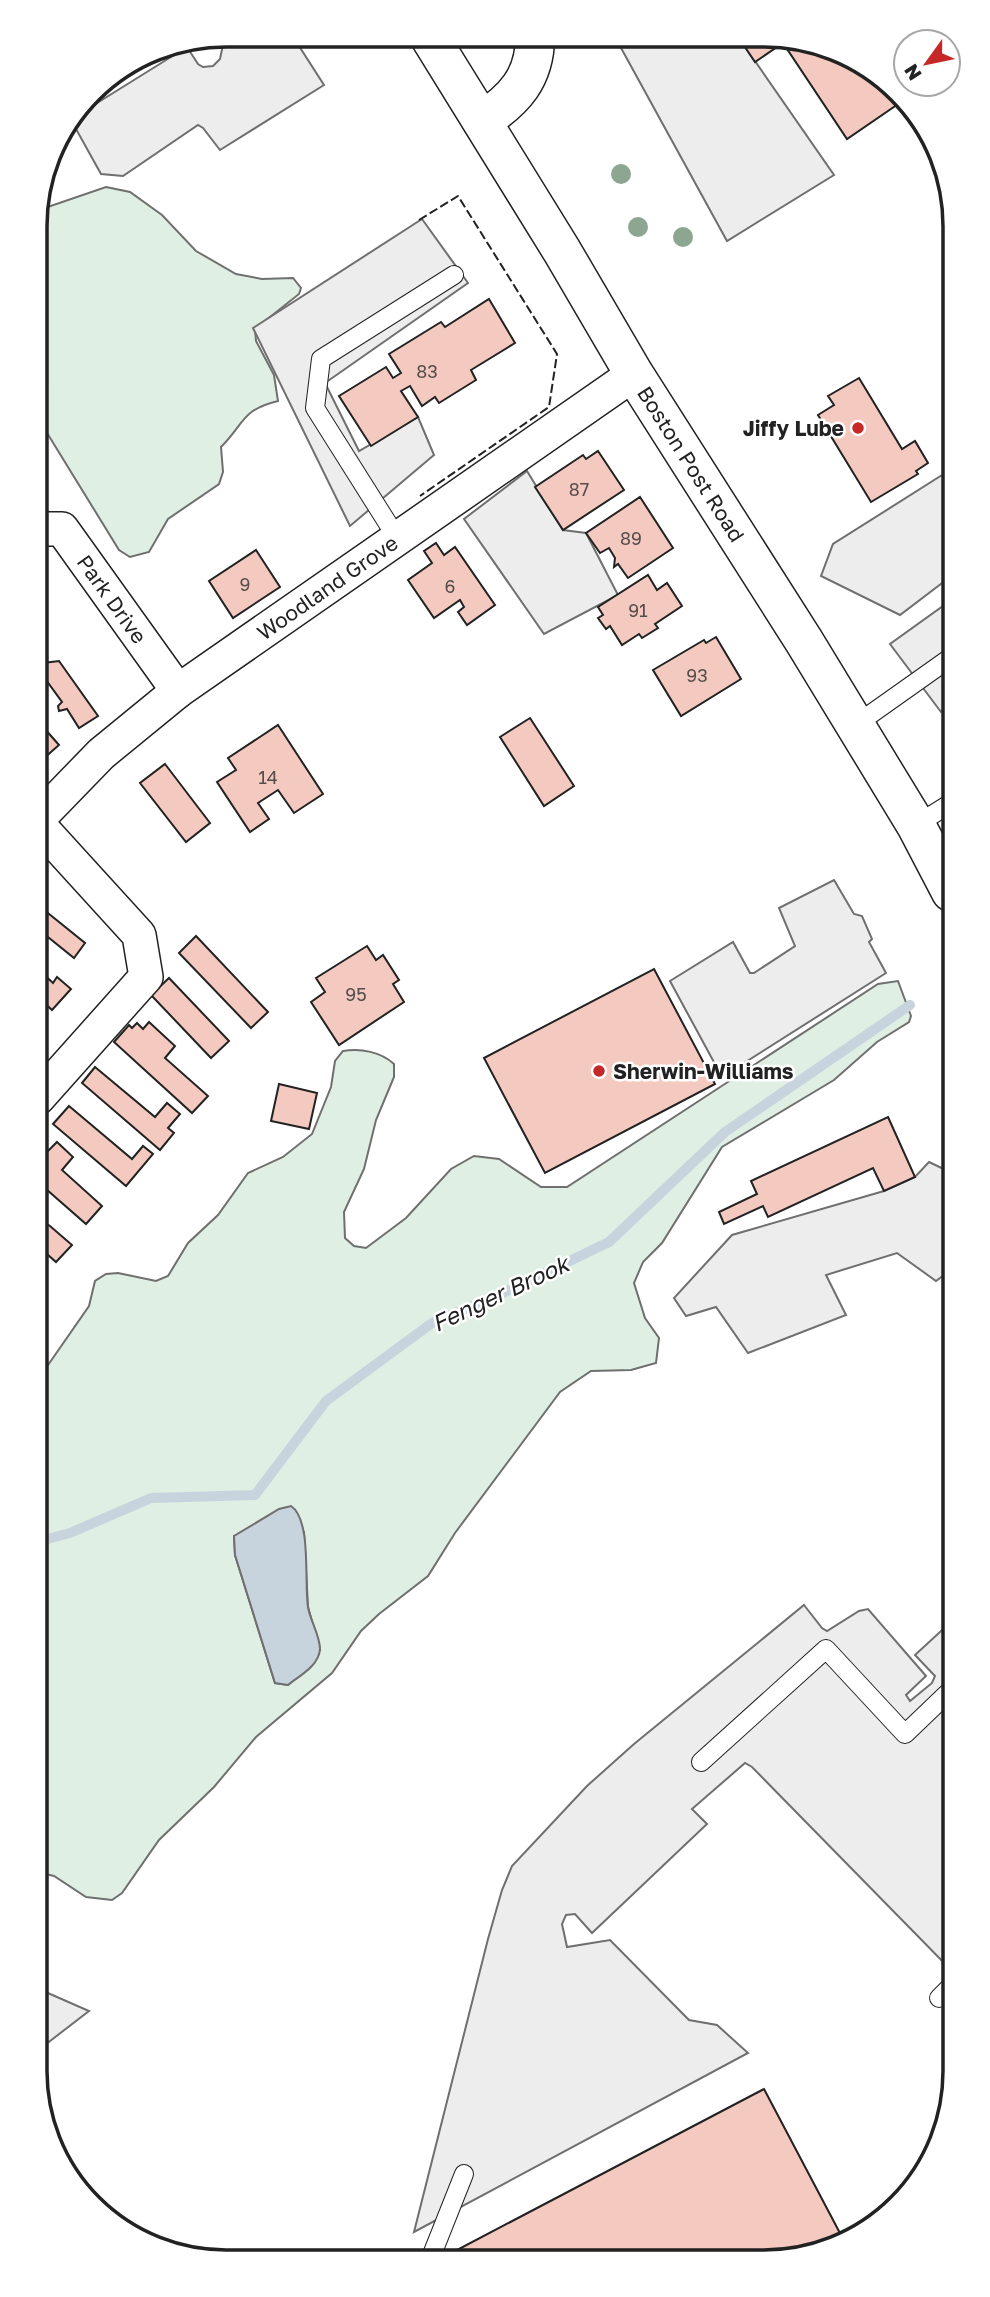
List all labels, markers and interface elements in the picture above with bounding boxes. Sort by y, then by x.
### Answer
north arrow [892,28,962,98]
text: N [899,60,926,85]
house number: 83 [416,360,438,382]
street label: Boston Post Road [632,381,750,547]
place label: Jiffy Lube [743,415,844,441]
marker: Jiffy Lube [850,420,866,436]
house number: 87 [569,478,589,500]
house number: 89 [620,527,642,549]
street label: Woodland Grove [252,529,403,645]
street label: Park Drive [72,550,153,648]
house number: 9 [240,573,250,595]
house number: 6 [445,575,455,597]
house number: 91 [628,599,648,621]
house number: 93 [686,664,708,686]
house number: 14 [258,766,278,788]
house number: 95 [345,983,367,1005]
place label: Sherwin-Williams [613,1058,794,1084]
marker: Sherwin-Williams [591,1063,607,1079]
water label: Fenger Brook [427,1248,575,1337]

